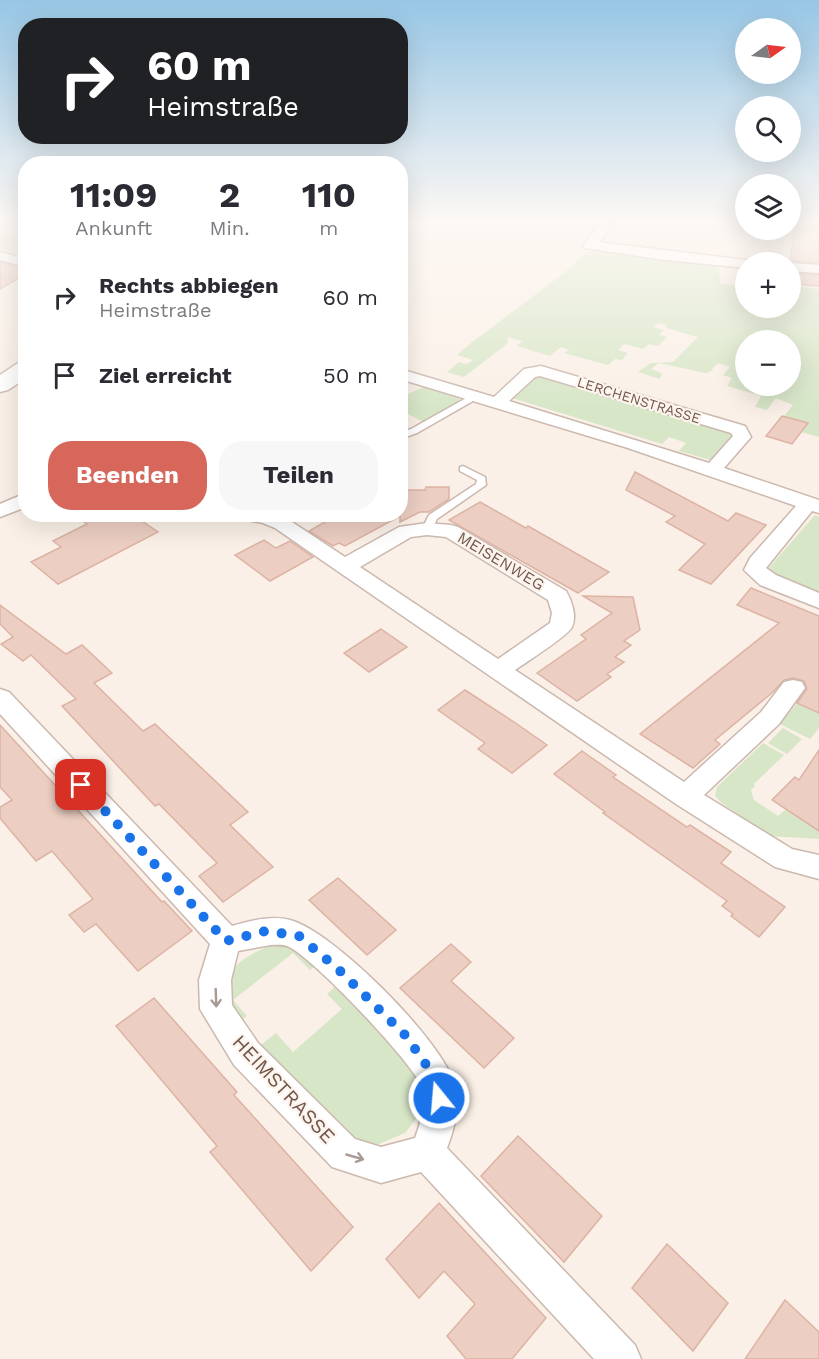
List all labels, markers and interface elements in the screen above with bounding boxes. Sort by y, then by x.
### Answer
north arrow [735,18,801,84]
map controls [735,18,801,396]
text: 60 m [147,41,251,90]
icon: right [48,42,126,120]
text: Heimstraße [147,91,299,123]
button: search [735,96,801,162]
text: 11:09 [70,174,157,216]
text: 2 [219,174,240,216]
text: 110 [302,174,356,216]
button: layers [735,174,801,240]
text: Ankunft [75,216,152,240]
text: Min. [209,216,250,240]
text: m [319,216,338,240]
button: + [735,252,801,318]
text: Rechts abbiegen [99,273,279,298]
icon: right [48,281,81,314]
text: 60 m [322,285,378,310]
text: Heimstraße [99,298,211,322]
button: − [735,330,801,396]
icon: arrive [48,359,81,392]
text: Ziel erreicht [99,363,232,388]
text: 50 m [323,363,378,388]
street label: LERCHENSTRASSE [575,374,703,426]
button: Beenden [48,441,207,510]
button: Teilen [219,441,378,510]
street label: MEISENWEG [454,528,548,594]
pin [55,759,106,810]
icon: arrive [64,768,97,801]
one-way arrow [210,988,221,1008]
street label: HEIMSTRASSE [228,1030,340,1148]
position arrow [407,1066,471,1130]
one-way arrow [345,1152,364,1163]

